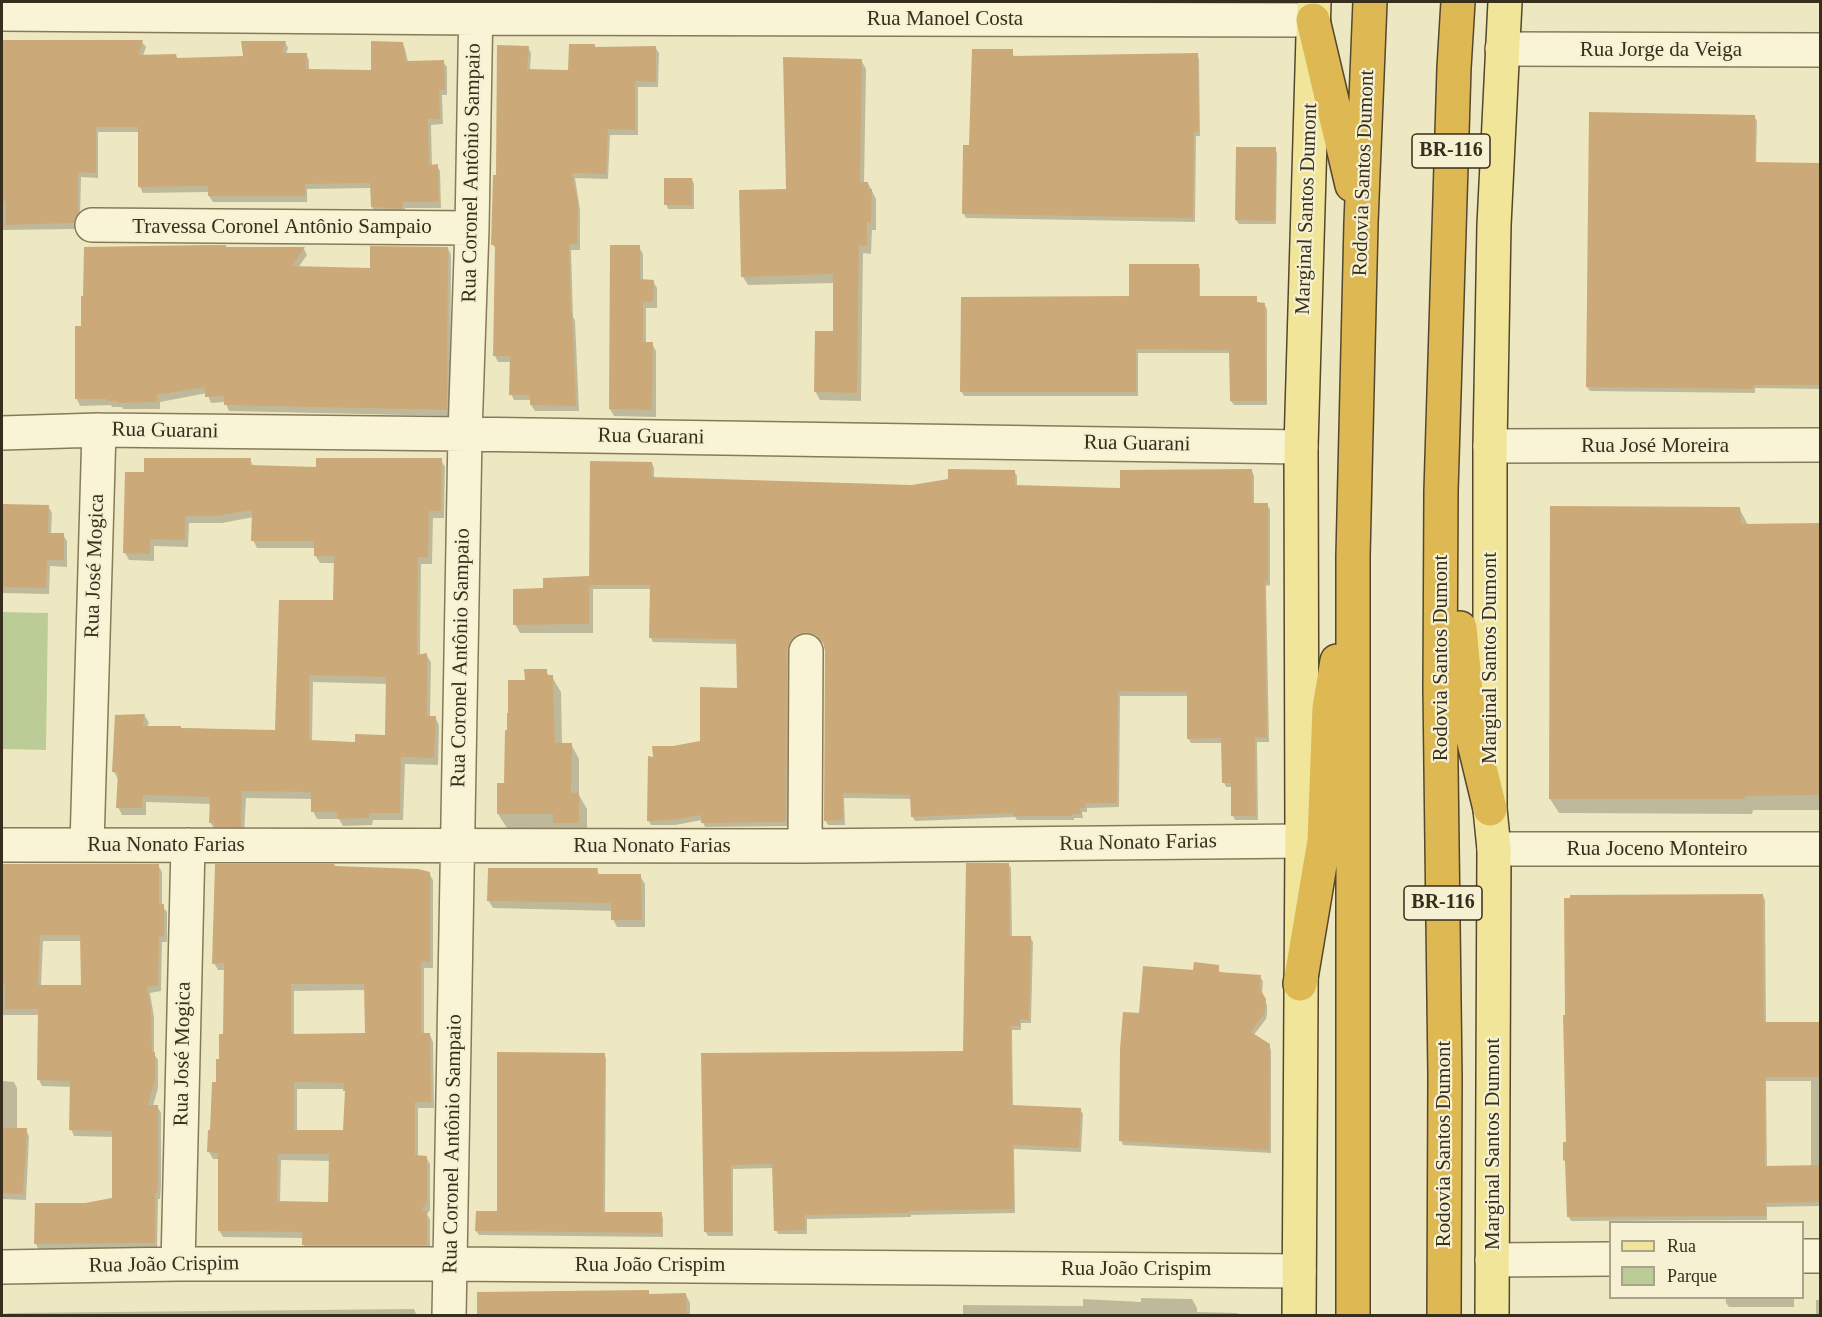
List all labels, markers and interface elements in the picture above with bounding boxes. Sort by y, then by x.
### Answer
street label: Rua Manoel Costa [867,6,1023,32]
street label: Rua Jorge da Veiga [1580,37,1742,63]
street label: Rua Coronel Antônio Sampaio [457,43,487,303]
street label: Rodovia Santos Dumont [1348,69,1380,277]
street label: Marginal Santos Dumont [1291,103,1323,315]
road number: BR-116 [1412,134,1490,168]
street label: Travessa Coronel Antônio Sampaio [132,214,432,240]
street label: Rua Guarani [111,417,219,445]
street label: Rua Guarani [597,423,705,451]
street label: Rua Guarani [1083,430,1191,458]
street label: Rua José Moreira [1581,433,1729,459]
street label: Rua José Mogica [80,493,110,639]
street label: Rua Coronel Antônio Sampaio [446,528,476,788]
street label: Marginal Santos Dumont [1477,552,1503,764]
street label: Rodovia Santos Dumont [1428,555,1454,761]
street label: Rua Nonato Farias [1059,829,1217,857]
street label: Rua Nonato Farias [87,832,245,858]
street label: Rua Nonato Farias [573,833,731,859]
street label: Rua Joceno Monteiro [1567,836,1747,862]
road number: BR-116 [1404,886,1482,920]
street label: Rua José Mogica [169,981,197,1127]
street label: Rua Coronel Antônio Sampaio [438,1014,468,1274]
street label: Marginal Santos Dumont [1480,1038,1506,1250]
street label: Rodovia Santos Dumont [1431,1041,1457,1247]
legend [1609,1221,1804,1299]
text: Rua [1667,1236,1696,1256]
street label: Rua João Crispim [89,1251,239,1279]
street label: Rua João Crispim [575,1252,725,1278]
street label: Rua João Crispim [1061,1256,1211,1282]
text: Parque [1667,1266,1717,1286]

